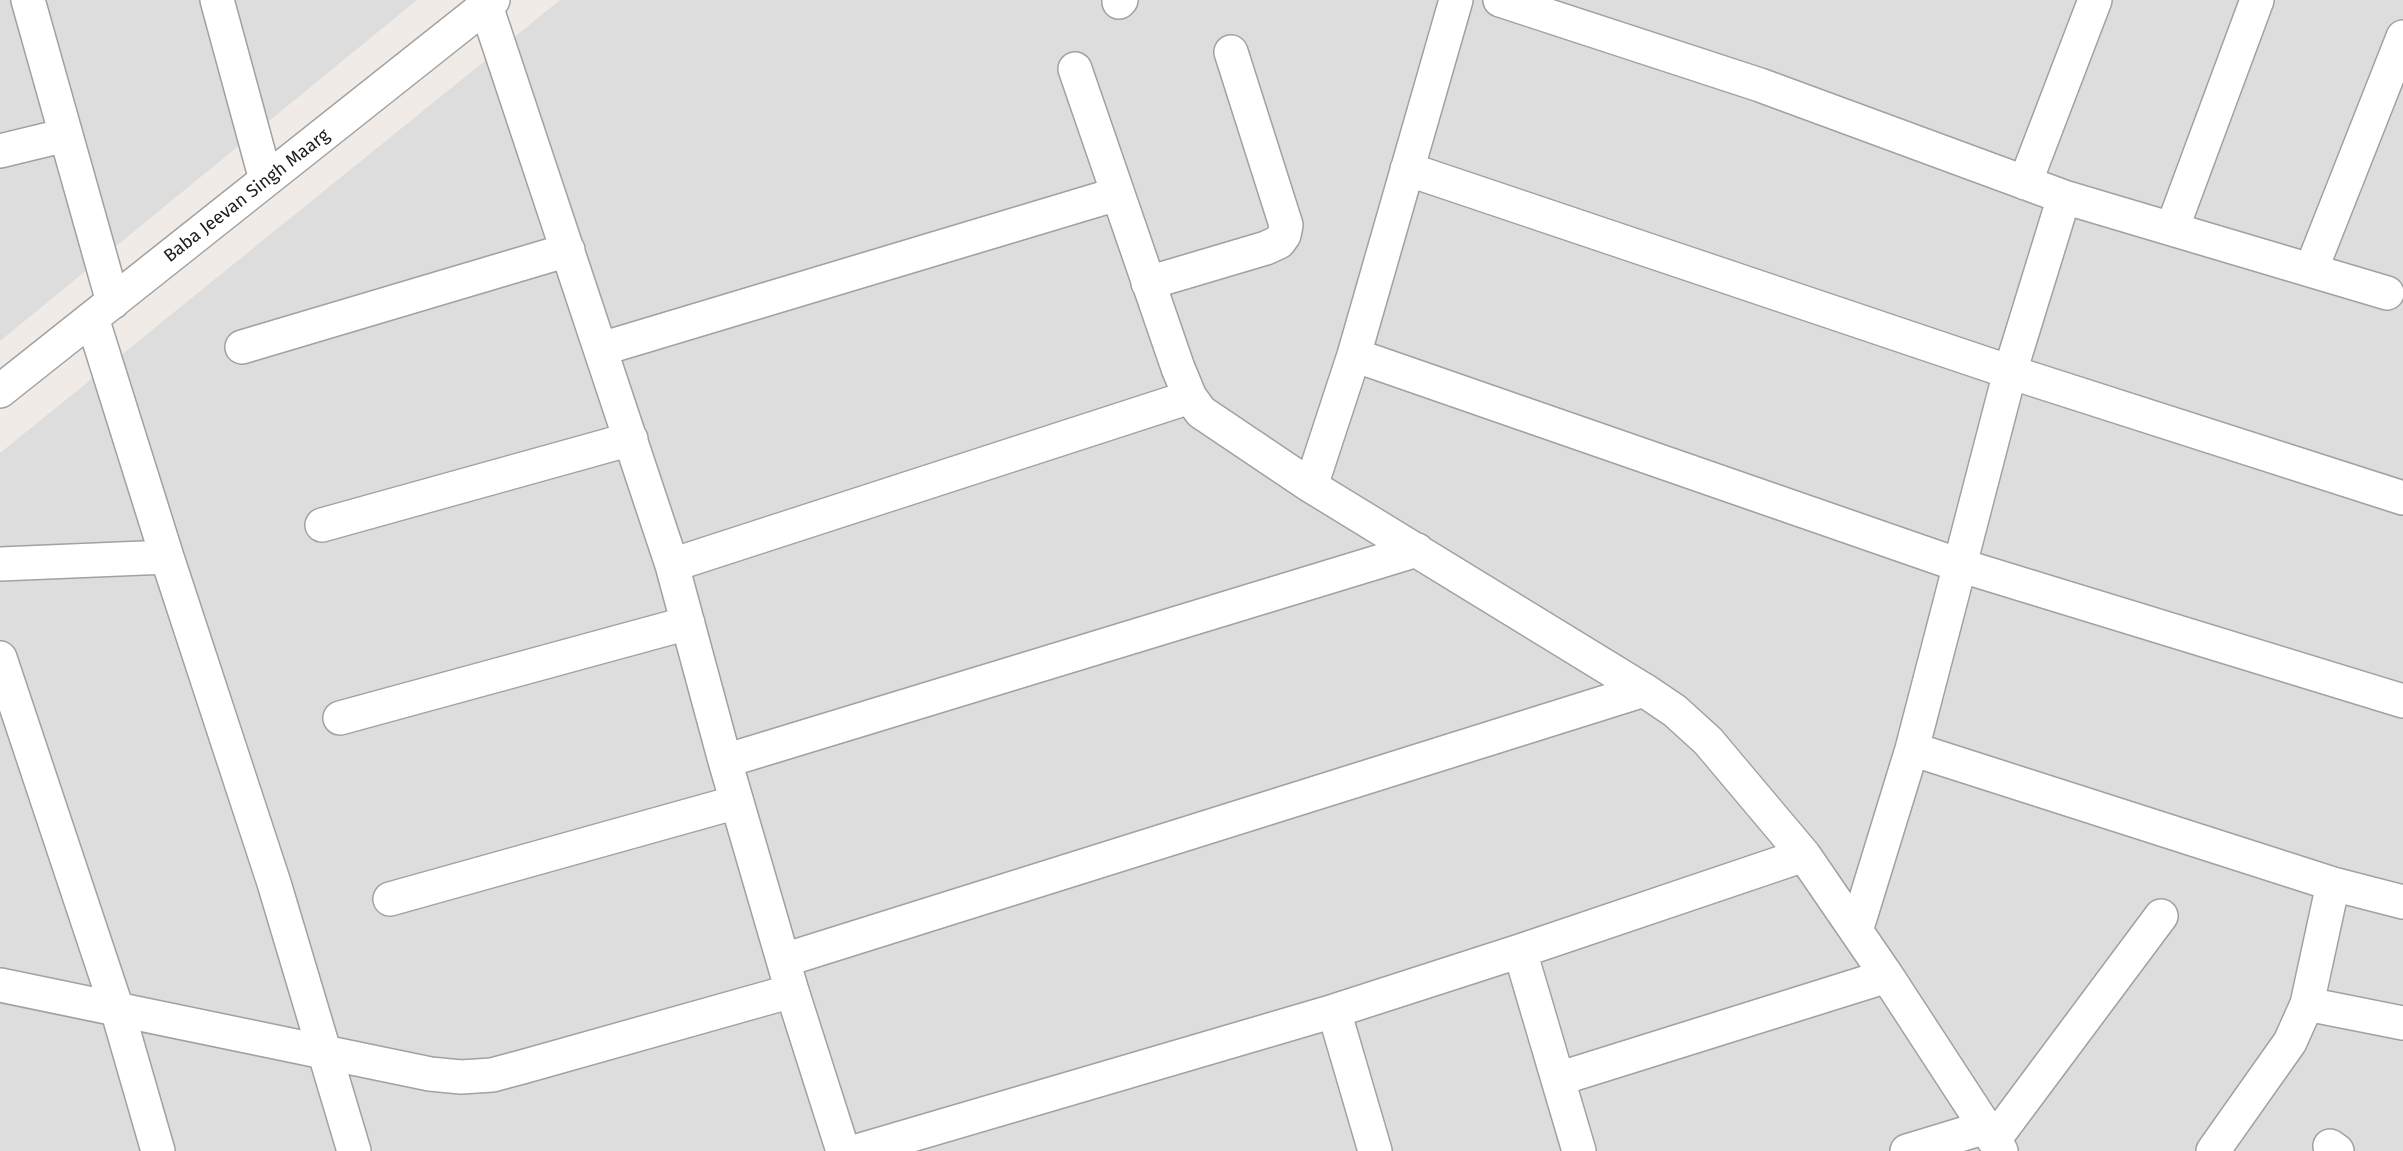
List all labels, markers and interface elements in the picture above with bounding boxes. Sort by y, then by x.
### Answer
street label: Baba Jeevan Singh Maarg [160,125,334,267]

